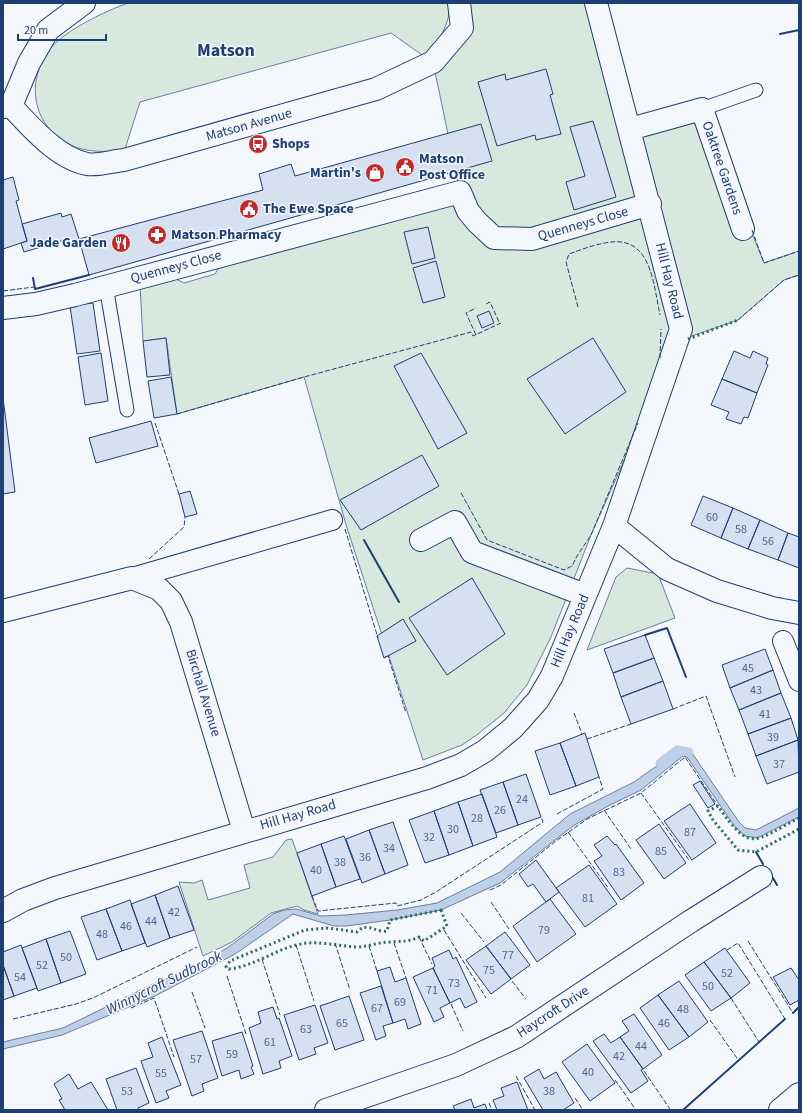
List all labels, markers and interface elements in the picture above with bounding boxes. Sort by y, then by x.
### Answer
scale bar [18,16,106,42]
text: 20 m [24,22,48,39]
district label: Matson [197,38,255,63]
street label: Matson Avenue [204,103,294,147]
street label: Oaktree Gardens [697,119,747,218]
bus stop icon: Shops [247,133,269,155]
place label: Shops [272,134,310,154]
place label: Matson Post Office [419,149,485,185]
public building icon: Matson Post Office [394,156,416,178]
shop icon: Martin's [364,162,386,184]
place label: Martin's [310,163,361,183]
public building icon: The Ewe Space [238,198,260,220]
place label: The Ewe Space [263,199,354,219]
street label: Quenneys Close [535,202,631,246]
pharmacy icon: Matson Pharmacy [146,224,168,246]
place label: Matson Pharmacy [171,225,282,245]
restaurant icon: Jade Garden [110,232,132,254]
place label: Jade Garden [29,233,107,253]
street label: Hill Hay Road [650,241,688,321]
street label: Quenneys Close [128,245,224,289]
house number: 60 [706,509,718,526]
house number: 58 [735,521,747,538]
house number: 56 [762,533,774,550]
street label: Hill Hay Road [546,591,594,671]
street label: Birchall Avenue [180,647,226,739]
house number: 45 [742,660,754,677]
house number: 43 [750,682,762,699]
house number: 41 [759,706,771,723]
house number: 39 [767,729,779,746]
house number: 37 [773,756,785,773]
house number: 24 [516,791,528,808]
street label: Hill Hay Road [258,795,338,835]
house number: 26 [494,802,506,819]
house number: 28 [471,810,483,827]
house number: 30 [447,821,459,838]
house number: 87 [684,824,696,841]
house number: 32 [423,829,435,846]
house number: 34 [383,840,395,857]
house number: 85 [655,843,667,860]
house number: 36 [359,849,371,866]
house number: 38 [334,854,346,871]
house number: 40 [310,862,322,879]
house number: 83 [613,864,625,881]
house number: 81 [582,890,594,907]
house number: 42 [168,904,180,921]
house number: 44 [145,913,157,930]
house number: 46 [120,918,132,935]
house number: 79 [538,922,550,939]
house number: 48 [96,926,108,943]
water label: Winnycroft Sudbrook [102,945,226,1020]
house number: 77 [502,947,514,964]
house number: 50 [60,949,72,966]
house number: 52 [36,957,48,974]
house number: 75 [483,962,495,979]
house number: 52 [721,965,733,982]
house number: 54 [14,969,26,986]
house number: 73 [448,975,460,992]
house number: 50 [702,978,714,995]
street label: Haycroft Drive [513,981,593,1043]
house number: 71 [426,982,438,999]
house number: 69 [394,994,406,1011]
house number: 67 [371,1000,383,1017]
house number: 48 [677,1001,689,1018]
house number: 65 [336,1015,348,1032]
house number: 46 [658,1015,670,1032]
house number: 63 [300,1021,312,1038]
house number: 61 [264,1034,276,1051]
house number: 44 [635,1038,647,1055]
house number: 59 [226,1046,238,1063]
house number: 42 [613,1048,625,1065]
house number: 57 [190,1051,202,1068]
house number: 40 [582,1064,594,1081]
house number: 55 [155,1065,167,1082]
house number: 53 [121,1083,133,1100]
house number: 38 [543,1083,555,1100]

